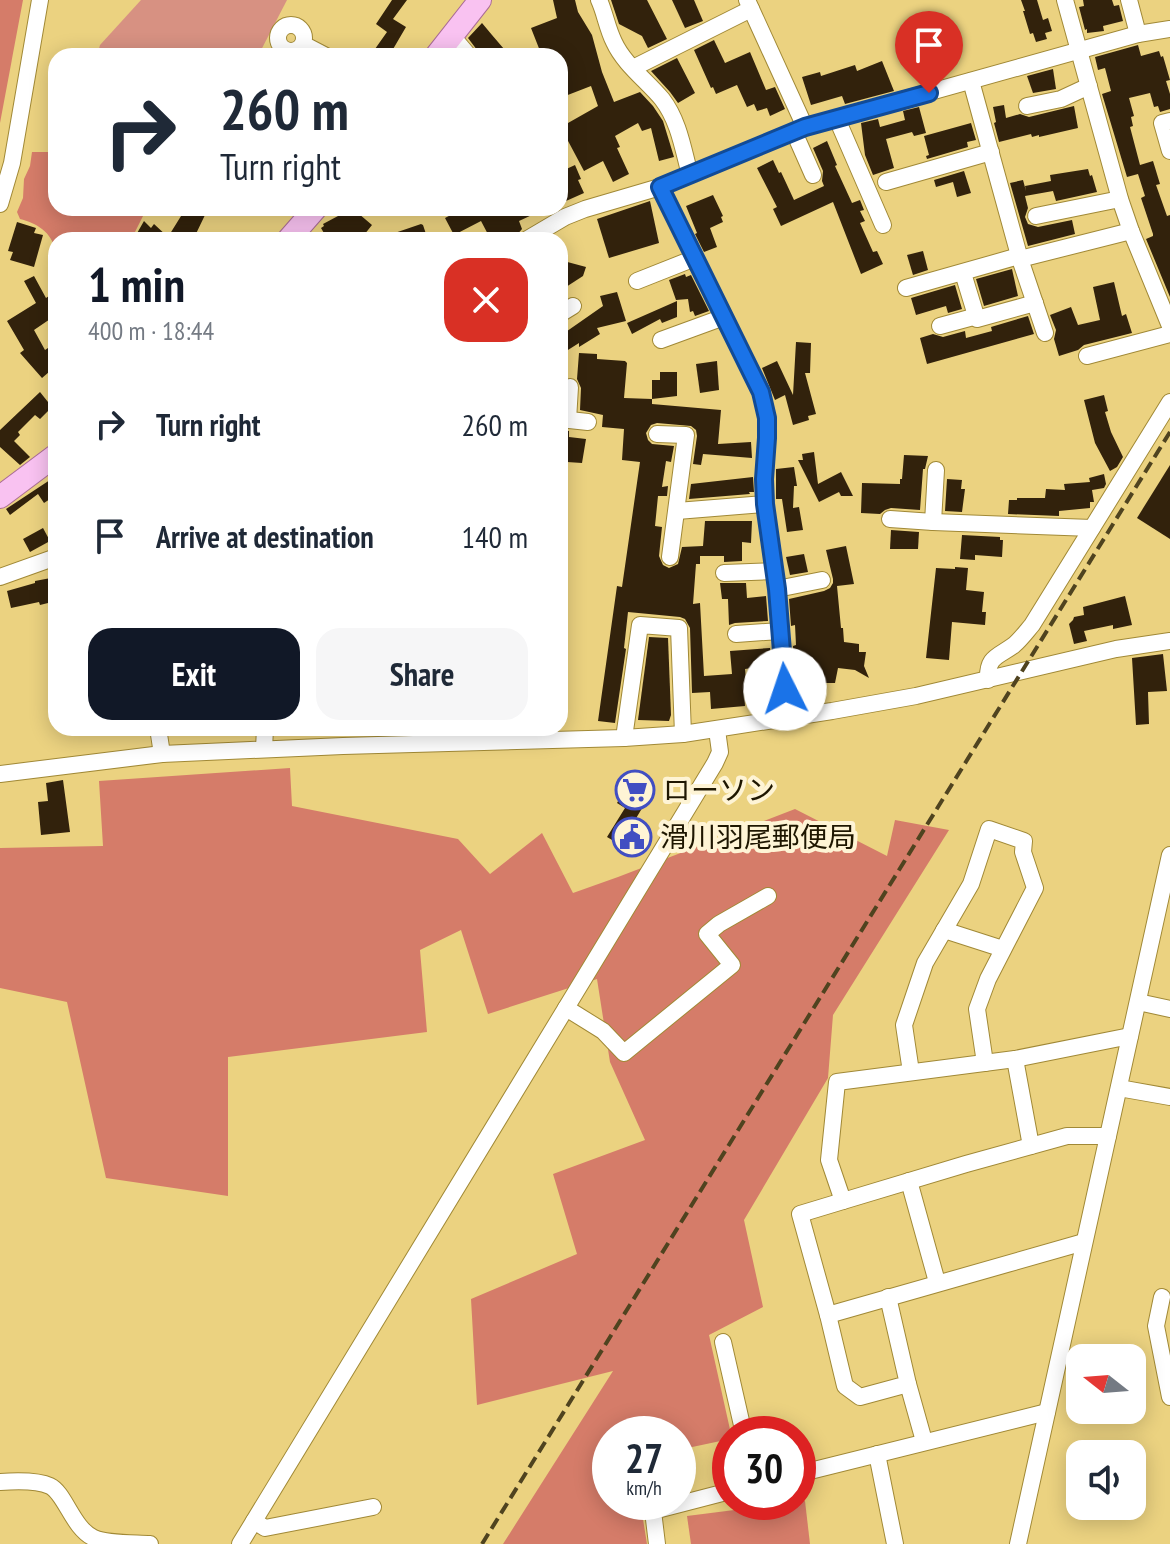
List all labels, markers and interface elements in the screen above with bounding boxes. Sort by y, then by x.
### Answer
pin [895,11,963,93]
icon: arrive [907,23,951,67]
text: 260 m [220,73,349,145]
icon: right [88,80,192,184]
text: Turn right [220,143,341,190]
text: 1 min [88,253,185,315]
button: close [444,258,528,342]
text: 400 m · 18:44 [88,314,214,347]
icon: right [88,402,132,446]
text: Turn right [156,405,260,444]
text: 260 m [462,405,528,444]
icon: arrive [88,514,132,558]
text: Arrive at destination [156,517,374,556]
text: 140 m [462,517,528,556]
button: Exit [88,628,300,720]
button: Share [316,628,528,720]
position arrow [743,647,827,731]
supermarket icon: ローソン [614,769,656,811]
place label: ローソン [663,771,775,808]
public building icon: 滑川羽尾郵便局 [611,816,653,858]
place label: 滑川羽尾郵便局 [660,818,856,855]
north arrow [1066,1344,1146,1424]
map controls [1066,1344,1146,1520]
speed limit sign: 30 [712,1416,816,1520]
text: 27 [625,1432,663,1484]
button: sound [1066,1440,1146,1520]
text: km/h [626,1475,662,1501]

